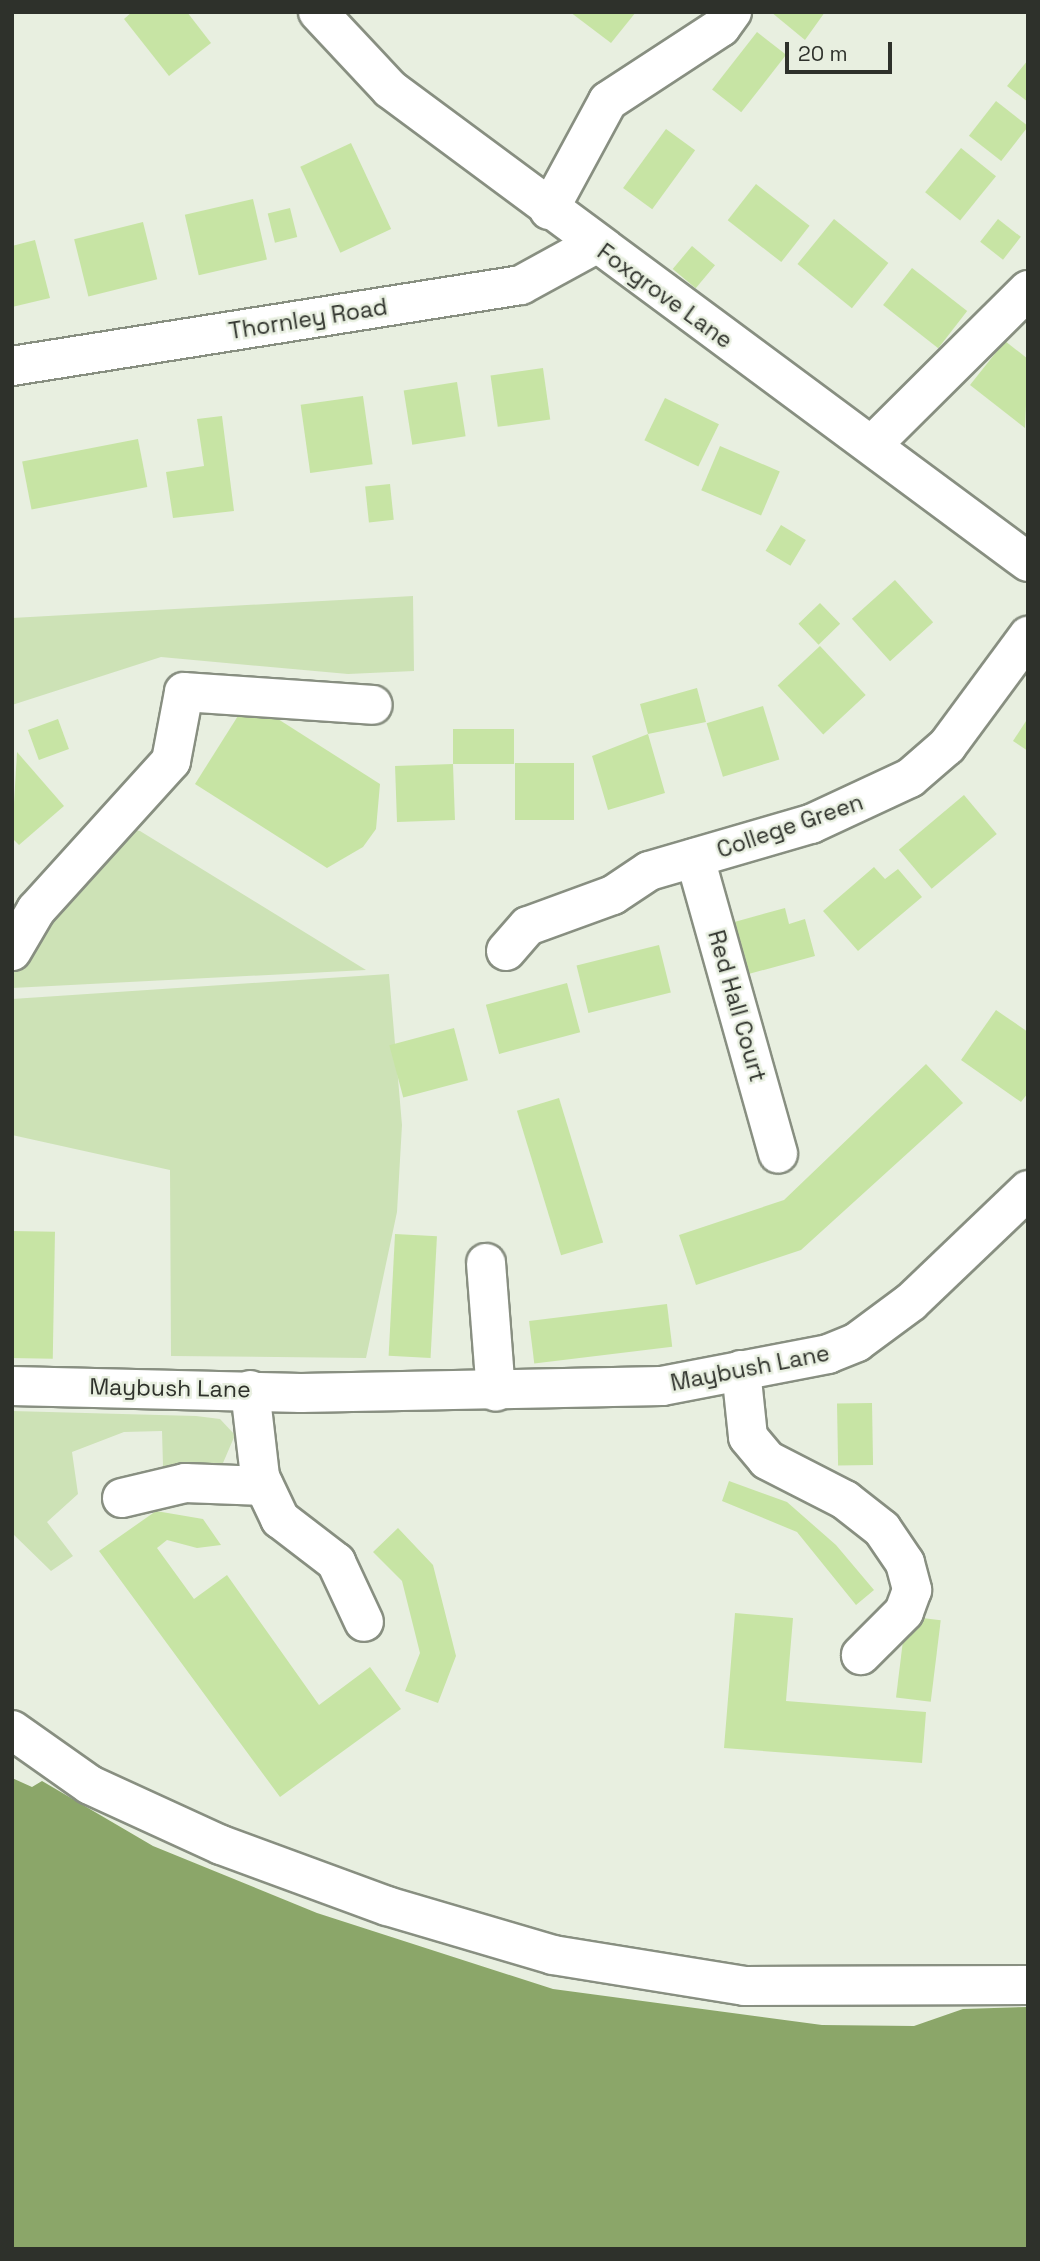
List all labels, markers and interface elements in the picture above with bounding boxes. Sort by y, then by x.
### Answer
scale bar [788,28,895,72]
text: 20 m [798,40,848,67]
street label: Foxgrove Lane [592,238,738,354]
street label: Thornley Road [227,293,389,345]
street label: College Green [713,788,867,864]
street label: Red Hall Court [702,927,772,1085]
street label: Maybush Lane [668,1339,832,1397]
street label: Maybush Lane [89,1373,251,1403]

